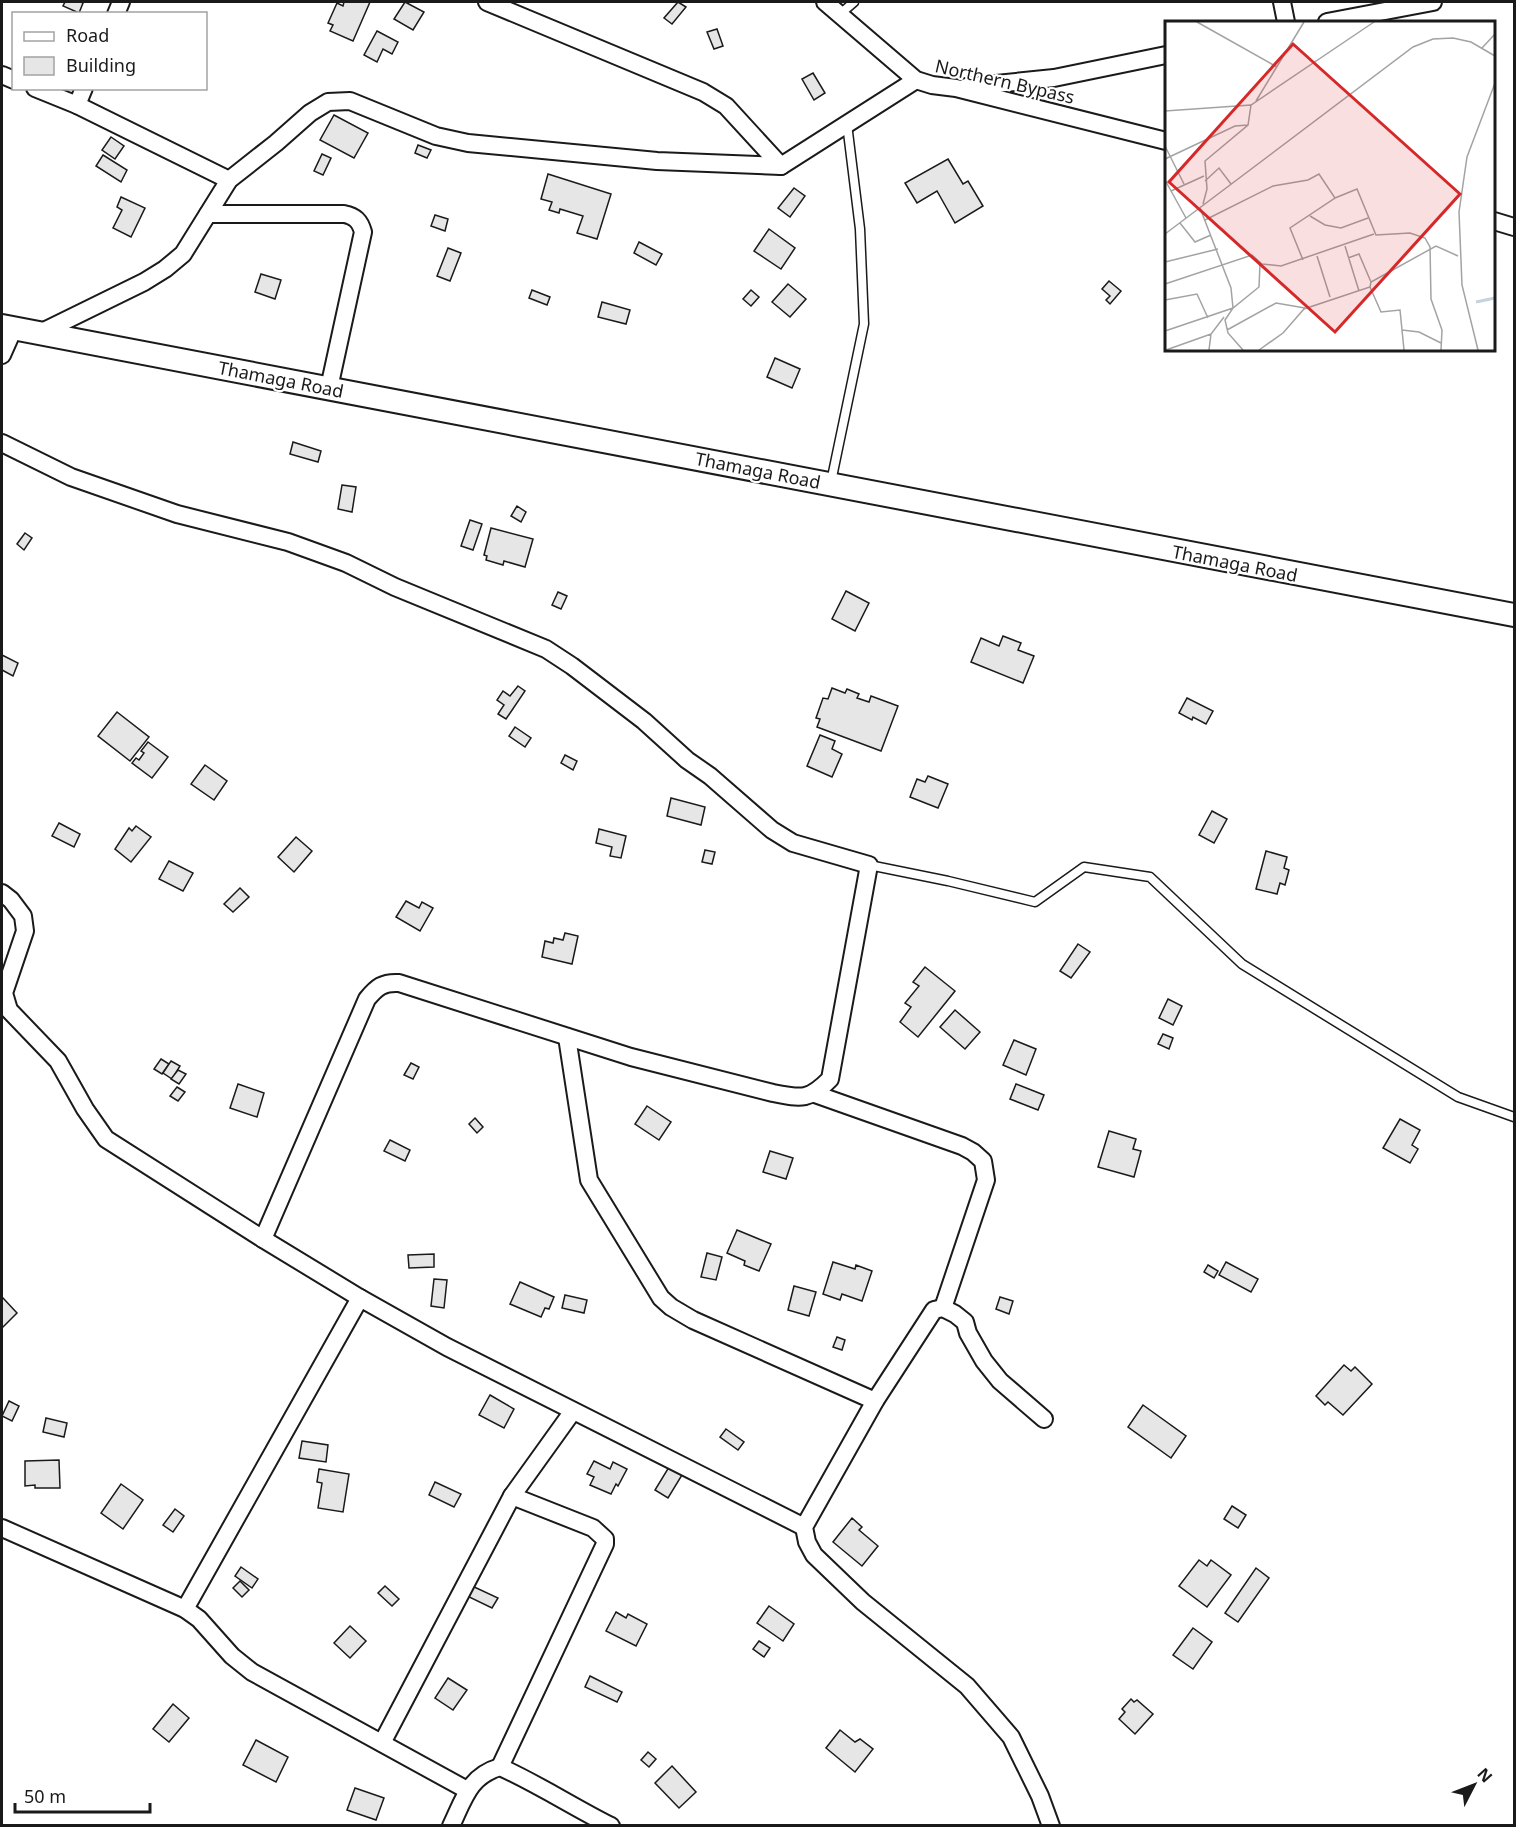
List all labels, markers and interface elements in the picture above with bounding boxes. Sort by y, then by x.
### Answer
legend [12,12,207,90]
inset map [1165,21,1495,351]
text: Road [66,23,109,47]
text: Building [66,53,136,77]
street label: Northern Bypass [933,53,1077,109]
street label: Thamaga Road [216,355,346,403]
street label: Thamaga Road [693,446,823,494]
street label: Thamaga Road [1170,539,1300,587]
north arrow [1444,1755,1504,1815]
text: N [1473,1763,1498,1787]
scale bar [15,1776,150,1814]
text: 50 m [24,1784,66,1808]

